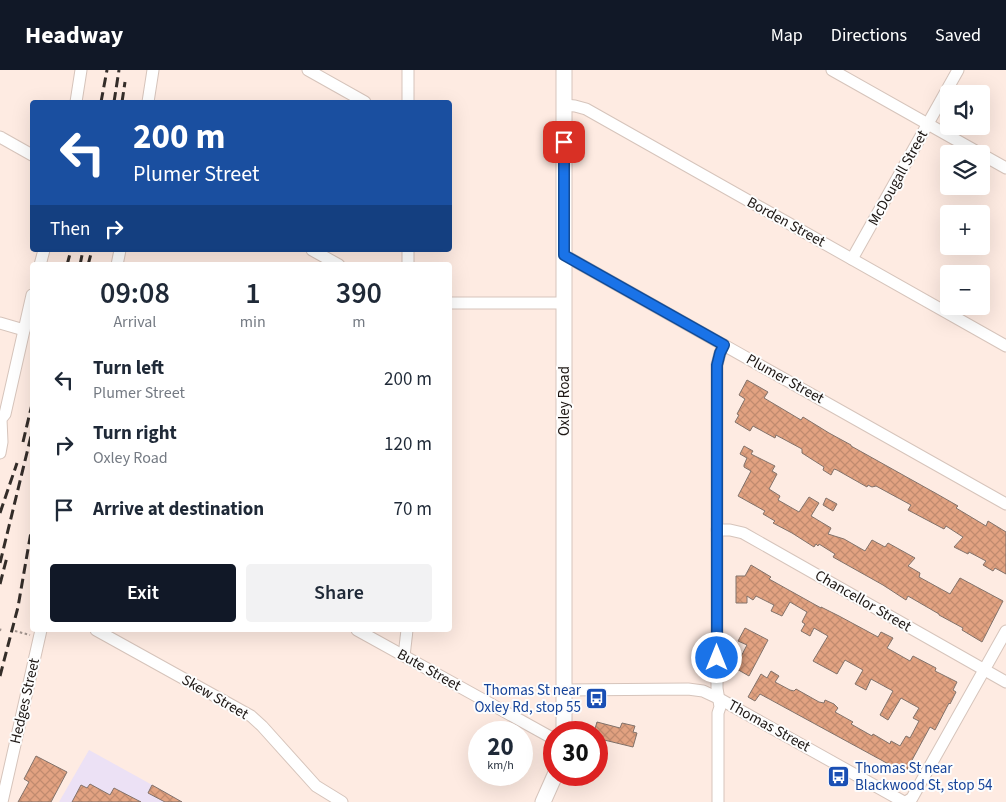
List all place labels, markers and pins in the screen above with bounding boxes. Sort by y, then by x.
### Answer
pin [543,121,585,163]
place label: Thomas St near Oxley Rd, stop 55 [475,680,582,718]
bus stop icon: Thomas St near Oxley Rd, stop 55 [585,687,609,711]
place label: Thomas St near Blackwood St, stop 54 [855,758,993,796]
bus stop icon: Thomas St near Blackwood St, stop 54 [827,765,851,789]

